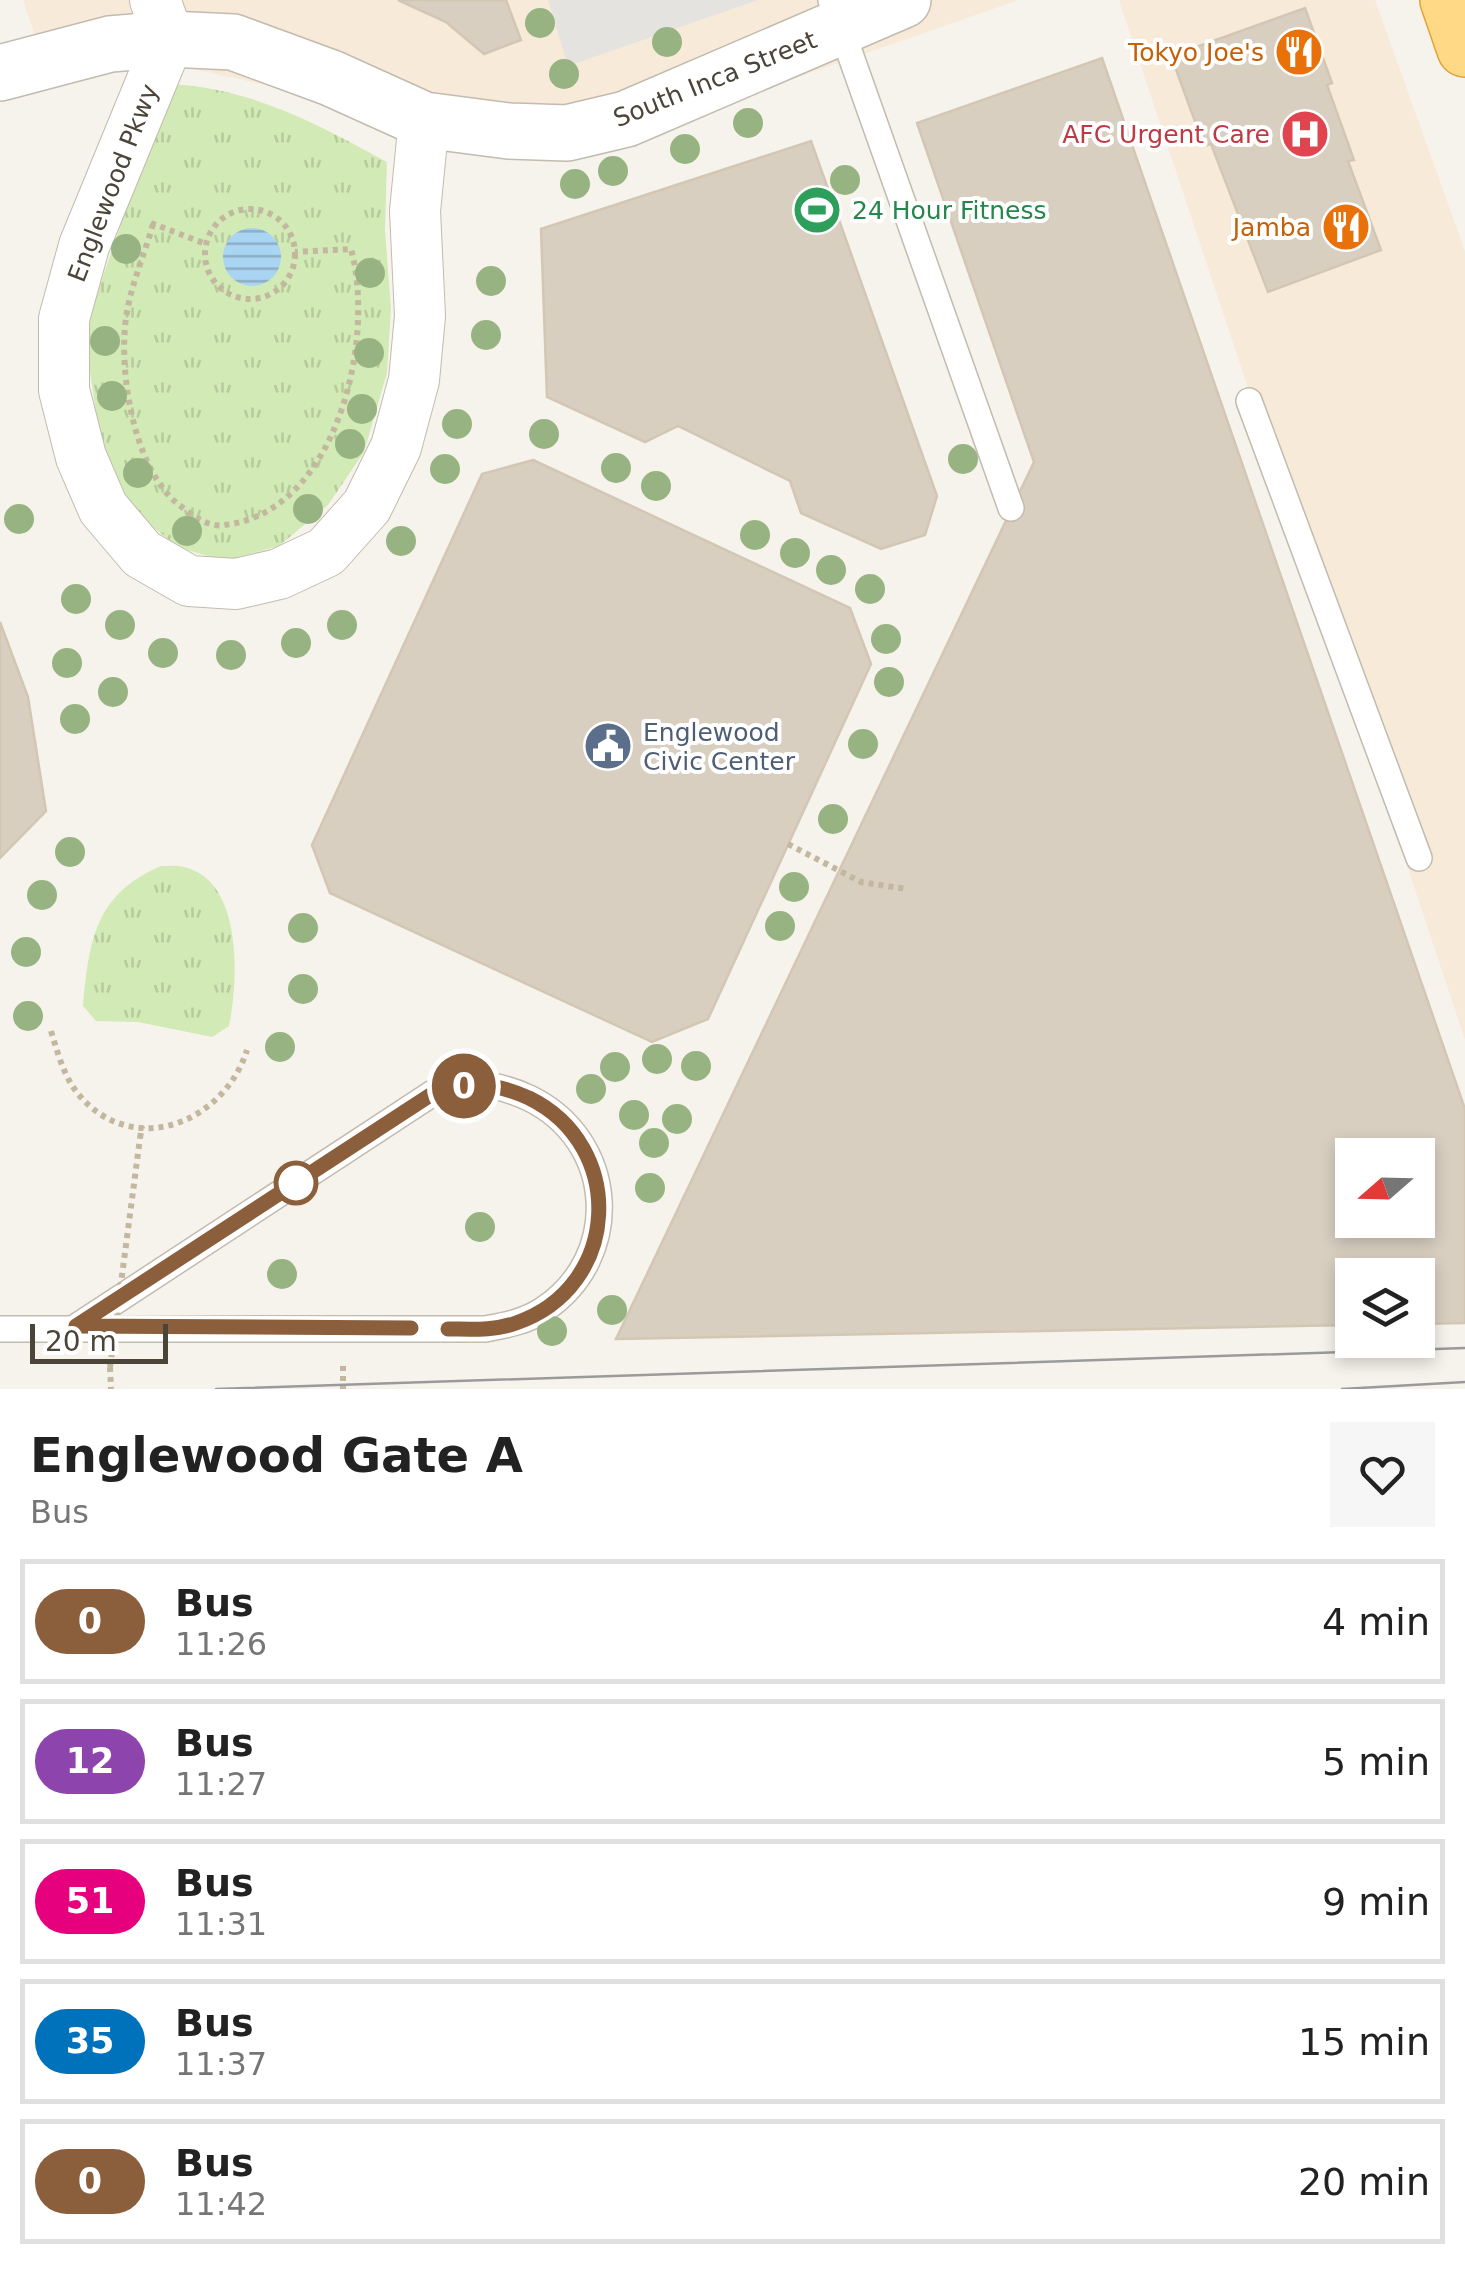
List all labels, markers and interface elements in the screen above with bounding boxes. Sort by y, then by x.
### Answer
street label: South Inca Street [609,25,821,133]
restaurant icon: Tokyo Joe's [1273,26,1325,78]
place label: Tokyo Joe's [1127,38,1264,67]
street label: Englewood Pkwy [62,80,164,286]
hospital icon: AFC Urgent Care [1279,108,1331,160]
place label: AFC Urgent Care [1062,120,1270,149]
sports icon: 24 Hour Fitness [791,184,843,236]
place label: 24 Hour Fitness [852,196,1047,225]
restaurant icon: Jamba [1320,201,1372,253]
place label: Jamba [1231,213,1311,242]
place label: Englewood Civic Center [643,718,796,776]
public building icon: Englewood Civic Center [582,720,634,772]
line badge: 0 [432,1054,496,1118]
text: 0 [452,1066,476,1106]
north arrow [1335,1138,1435,1238]
map controls [1335,1138,1435,1358]
unlabelled marker [275,1162,317,1204]
button: layers [1335,1258,1435,1358]
scale bar [30,1319,168,1364]
text: 20 m [45,1325,117,1358]
button: heart [1330,1422,1435,1527]
text: Englewood Gate A [30,1427,523,1483]
text: Bus [30,1493,89,1531]
text: Bus [175,1581,254,1625]
text: 4 min [1322,1600,1430,1644]
text: 0 [78,1601,102,1641]
text: 11:26 [175,1625,267,1663]
text: Bus [175,1721,254,1765]
text: 5 min [1322,1740,1430,1784]
text: 12 [66,1741,114,1781]
text: 11:27 [175,1765,267,1803]
text: Bus [175,1861,254,1905]
text: 9 min [1322,1880,1430,1924]
text: 51 [66,1881,114,1921]
text: 11:31 [175,1905,267,1943]
text: Bus [175,2001,254,2045]
text: 15 min [1298,2020,1430,2064]
text: 35 [66,2021,114,2061]
text: 11:37 [175,2045,267,2083]
text: Bus [175,2141,254,2185]
text: 20 min [1298,2160,1430,2204]
text: 0 [78,2161,102,2201]
text: 11:42 [175,2185,267,2223]

